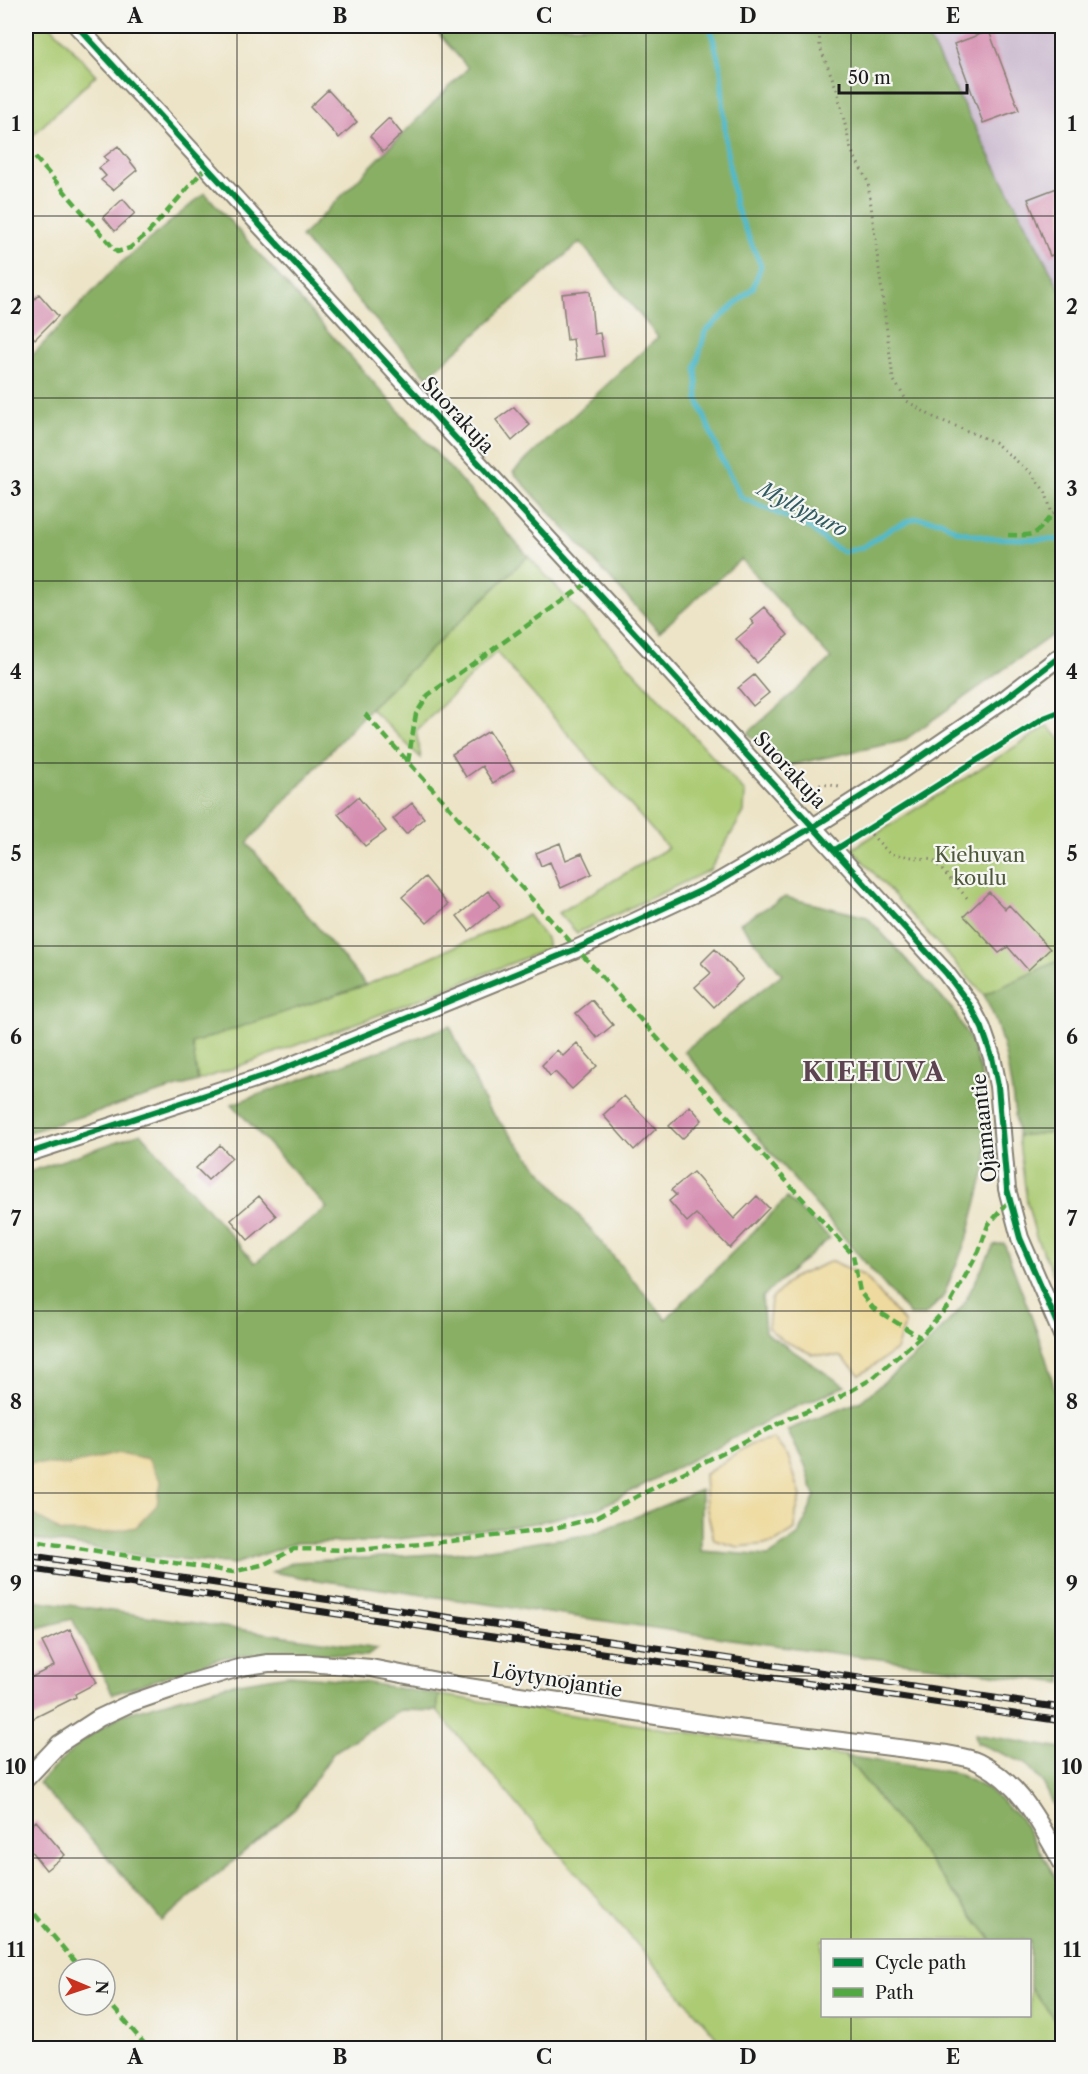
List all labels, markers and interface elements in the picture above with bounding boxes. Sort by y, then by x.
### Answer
text: A [126,4,143,28]
text: B [333,4,348,28]
text: C [536,4,552,28]
text: D [739,4,757,28]
text: E [946,4,960,28]
scale bar [839,57,966,95]
text: 50 m [848,67,891,89]
text: 1 [12,112,21,136]
text: 1 [1068,112,1077,136]
text: 2 [10,295,22,319]
text: 2 [1066,295,1078,319]
street label: Suorakuja [417,372,500,458]
water label: Myllypuro [751,474,852,542]
text: 3 [10,477,22,501]
text: 3 [1066,477,1078,501]
text: 4 [10,660,22,684]
text: 4 [1066,660,1078,684]
street label: Suorakuja [749,727,832,813]
text: 5 [10,842,22,866]
text: 5 [1066,842,1078,866]
park label: Kiehuvan koulu [935,843,1026,890]
text: 6 [10,1025,22,1049]
text: 6 [1066,1025,1078,1049]
district label: KIEHUVA [802,1056,946,1088]
street label: Ojamaantie [966,1072,1002,1184]
text: 7 [11,1207,22,1231]
text: 7 [1067,1207,1078,1231]
text: 8 [10,1390,22,1414]
text: 8 [1066,1390,1078,1414]
text: 9 [10,1572,22,1596]
text: 9 [1066,1572,1078,1596]
street label: Löytynojantie [490,1658,624,1702]
text: 10 [5,1755,27,1779]
text: 10 [1061,1755,1083,1779]
text: 11 [7,1938,25,1962]
text: 11 [1063,1938,1081,1962]
legend [821,1939,1031,2017]
text: Cycle path [875,1952,966,1974]
north arrow [57,1957,117,2017]
text: N [92,1980,112,1995]
text: Path [875,1982,914,2004]
text: A [126,2045,143,2069]
text: B [333,2045,348,2069]
text: C [536,2045,552,2069]
text: D [739,2045,757,2069]
text: E [946,2045,960,2069]

